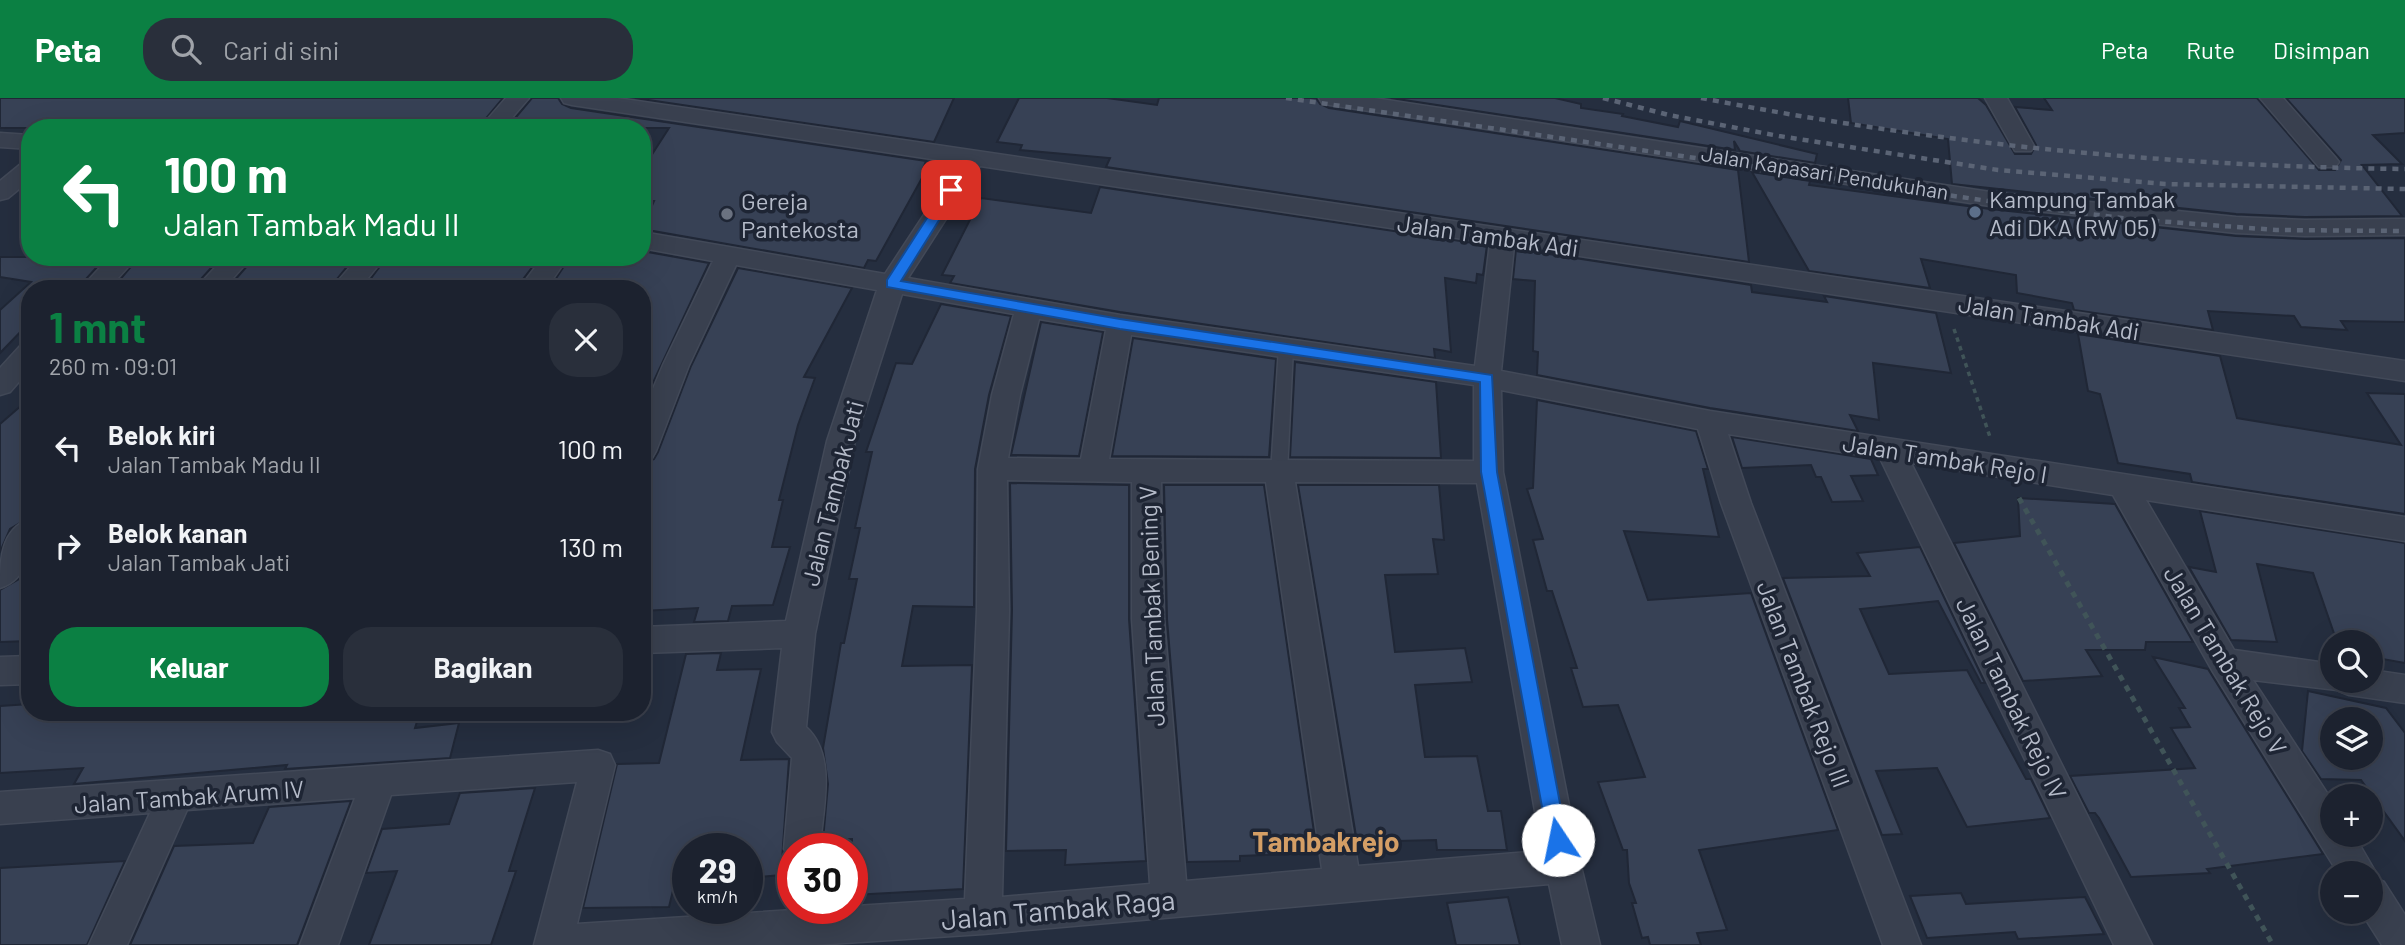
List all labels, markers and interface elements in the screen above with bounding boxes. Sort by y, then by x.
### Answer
search box [143,18,633,81]
text: Peta [35,29,101,69]
icon: search [167,30,205,68]
text: Cari di sini [223,34,339,65]
text: Peta [2101,35,2148,64]
text: Rute [2186,35,2235,64]
text: Disimpan [2273,35,2370,64]
street label: Jalan Kapasari Pendukuhan [1700,140,1950,204]
text: 100 m [164,144,288,203]
icon: left [49,147,140,238]
pin [921,160,981,220]
icon: arrive [932,171,970,209]
place label: Kampung Tambak Adi DKA (RW 05) [1989,184,2175,241]
place label: Gereja Pantekosta [741,186,859,243]
text: Jalan Tambak Madu II [164,204,460,242]
marker: Kampung Tambak Adi DKA (RW 05) [1967,204,1983,220]
marker: Gereja Pantekosta [719,206,735,222]
street label: Jalan Tambak Adi [1396,208,1580,262]
street label: Jalan Tambak Adi [1957,288,2141,346]
text: 1 mnt [49,301,146,351]
button: close [549,303,623,377]
text: 260 m · 09:01 [49,352,177,380]
street label: Jalan Tambak Jati [795,397,869,589]
text: Belok kiri [108,419,215,450]
street label: Jalan Tambak Rejo I [1841,428,2049,488]
icon: left [49,429,87,467]
text: 100 m [558,433,623,464]
text: Jalan Tambak Madu II [108,450,321,478]
street label: Jalan Tambak Bening V [1132,485,1170,727]
text: Belok kanan [108,517,247,548]
icon: right [49,527,87,565]
text: 130 m [559,531,623,562]
text: Jalan Tambak Jati [108,548,290,576]
street label: Jalan Tambak Rejo V [2158,561,2294,759]
street label: Jalan Tambak Rejo III [1751,577,1857,791]
street label: Jalan Tambak Rejo IV [1951,592,2073,804]
button: Keluar [49,627,329,707]
button: Bagikan [343,627,623,707]
map controls [2320,630,2383,924]
button: search [2320,630,2383,693]
button: layers [2320,707,2383,770]
street label: Jalan Tambak Arum IV [73,773,305,819]
button: + [2320,784,2383,847]
position arrow [1521,803,1595,877]
district label: Tambakrejo [1252,824,1400,858]
speed limit sign: 30 [777,833,868,924]
text: 29 [698,848,737,890]
button: − [2320,861,2383,924]
street label: Jalan Tambak Raga [940,882,1176,936]
text: km/h [697,885,738,907]

